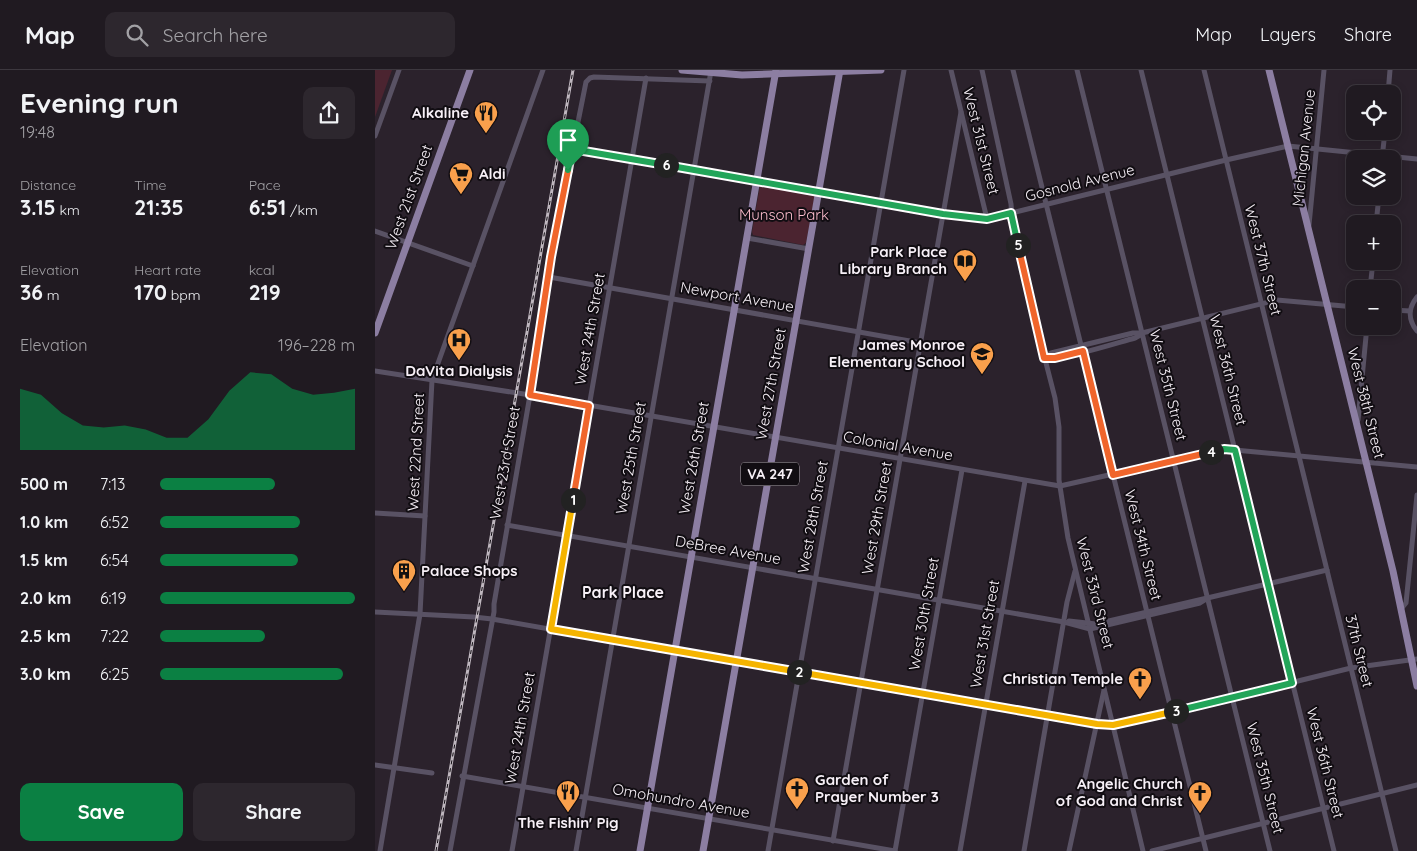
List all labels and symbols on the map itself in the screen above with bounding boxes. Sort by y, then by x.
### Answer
street label: West 31st Street [959,85,1004,196]
street label: Michigan Avenue [1288,88,1319,207]
restaurant icon: Alkaline [473,100,499,134]
place label: Alkaline [412,103,469,122]
pin [547,119,589,170]
street label: West 21st Street [381,142,436,252]
pin: 6 [653,152,679,178]
street label: Gosnold Avenue [1023,160,1137,205]
supermarket icon: Aldi [448,161,474,195]
place label: Aldi [479,164,505,183]
street label: West 37th Street [1241,203,1286,317]
park label: Munson Park [739,205,829,224]
pin: 5 [1005,232,1031,258]
place label: Park Place Library Branch [839,242,947,278]
library icon: Park Place Library Branch [952,248,978,282]
street label: West 24th Street [570,271,609,387]
street label: Newport Avenue [679,277,795,316]
street label: West 36th Street [1206,312,1251,427]
street label: West 27th Street [751,326,790,441]
hospital icon: DaVita Dialysis [446,327,472,361]
street label: West 35th Street [1146,327,1191,442]
place label: James Monroe Elementary School [829,335,965,371]
school or university icon: James Monroe Elementary School [969,341,995,375]
street label: West 38th Street [1344,345,1389,460]
place label: DaVita Dialysis [405,361,513,380]
street label: West 22nd Street [403,392,428,512]
street label: West 25th Street [611,400,650,516]
street label: West 26th Street [674,400,713,516]
street label: West 23rd Street [485,405,524,521]
street label: Colonial Avenue [842,427,954,465]
pin: 4 [1199,440,1223,464]
street label: West 28th Street [793,459,832,575]
street label: West 29th Street [857,460,896,576]
road number: VA 247 [741,462,799,486]
pin: 1 [561,488,585,512]
street label: West 34th Street [1121,488,1166,602]
street label: DeBree Avenue [674,531,782,568]
street label: West 33rd Street [1072,535,1119,651]
street label: West 30th Street [904,556,943,672]
building icon: Palace Shops [391,558,417,592]
place label: Palace Shops [421,561,517,580]
street label: West 31st Street [966,578,1003,690]
district label: Park Place [582,582,664,602]
street label: 37th Street [1341,613,1378,689]
pin: 2 [787,660,811,684]
church icon: Christian Temple [1127,666,1153,700]
place label: Christian Temple [1003,669,1123,688]
street label: West 24th Street [500,670,539,786]
pin: 3 [1163,698,1189,724]
street label: West 36th Street [1303,705,1348,820]
street label: West 35th Street [1243,720,1288,835]
place label: Garden of Prayer Number 3 [815,770,939,806]
place label: Angelic Church of God and Christ [1056,774,1183,810]
church icon: Garden of Prayer Number 3 [784,776,810,810]
restaurant icon: The Fishin' Pig [555,779,581,813]
street label: Omohundro Avenue [611,779,751,822]
church icon: Angelic Church of God and Christ [1187,780,1213,814]
place label: The Fishin' Pig [517,813,619,832]

